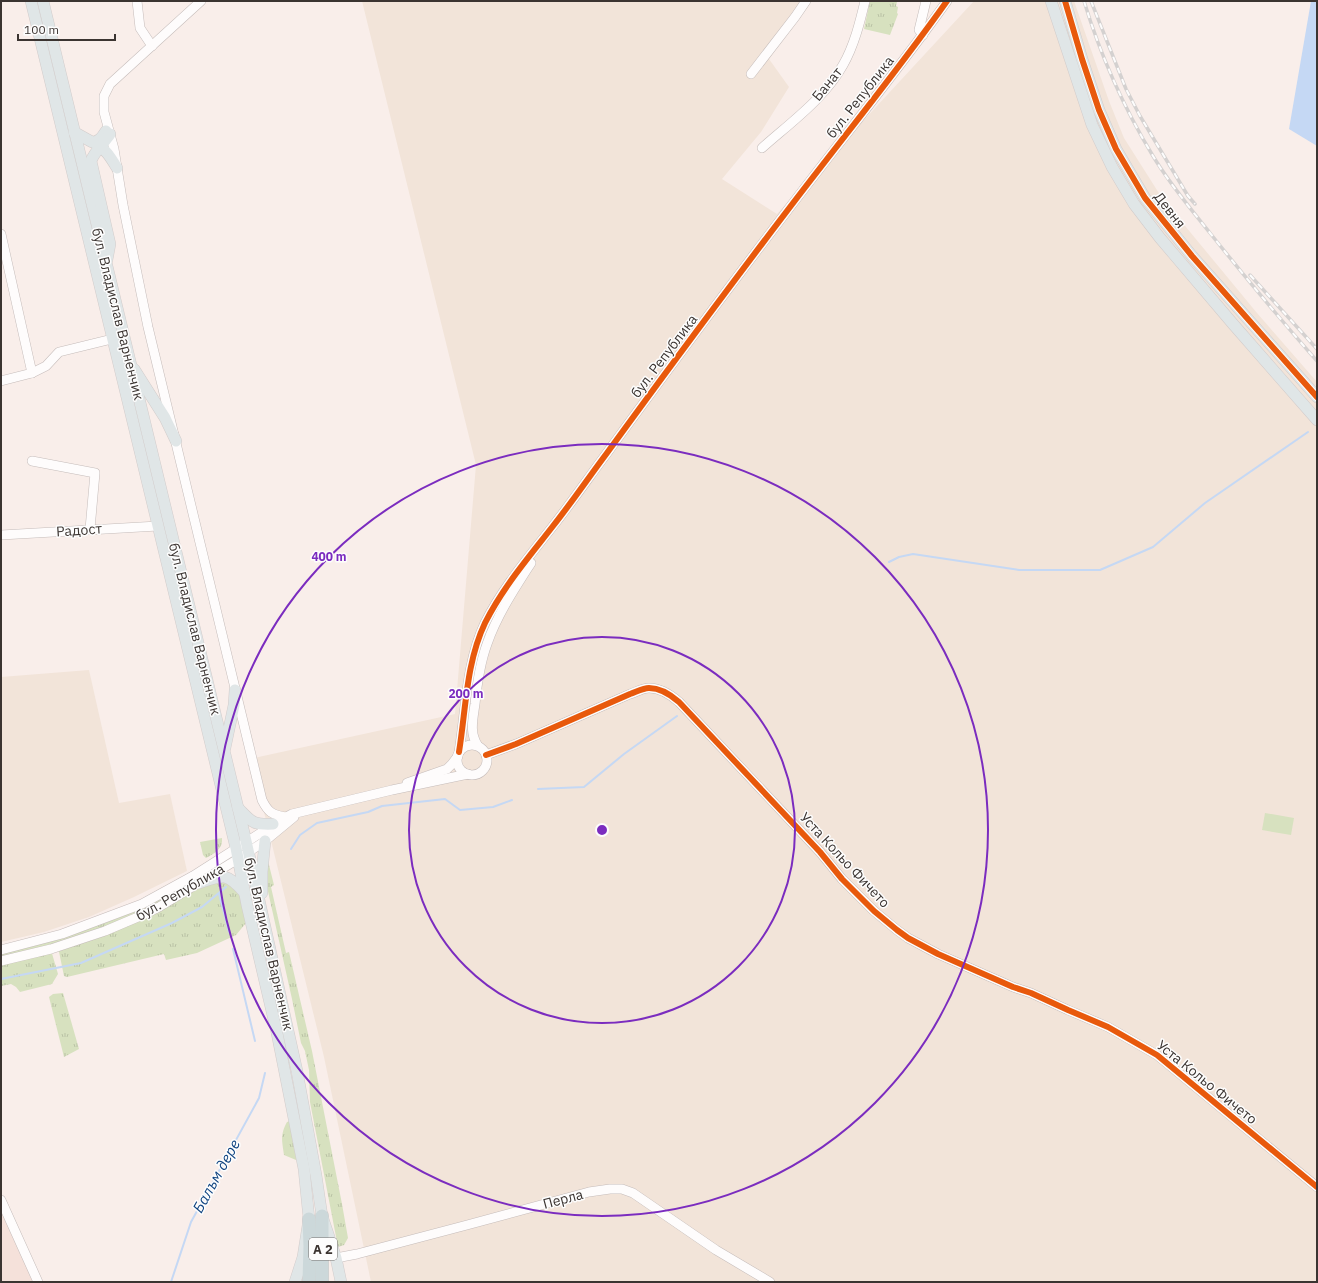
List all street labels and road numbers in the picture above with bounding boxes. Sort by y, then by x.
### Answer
street label: бул. Република [822,52,898,142]
street label: Банат [808,63,846,105]
street label: Девня [1150,188,1190,232]
street label: бул. Владислав Варненчик [88,226,148,402]
street label: бул. Република [627,310,701,401]
street label: Радост [55,519,103,541]
street label: бул. Владислав Варненчик [165,541,225,717]
street label: Уста Кольо Фичето [796,809,894,912]
street label: бул. Владислав Варненчик [240,856,298,1033]
street label: бул. Република [132,859,228,925]
street label: Уста Кольо Фичето [1153,1036,1261,1128]
street label: Перла [541,1185,586,1213]
road number: A 2 [309,1238,337,1260]

